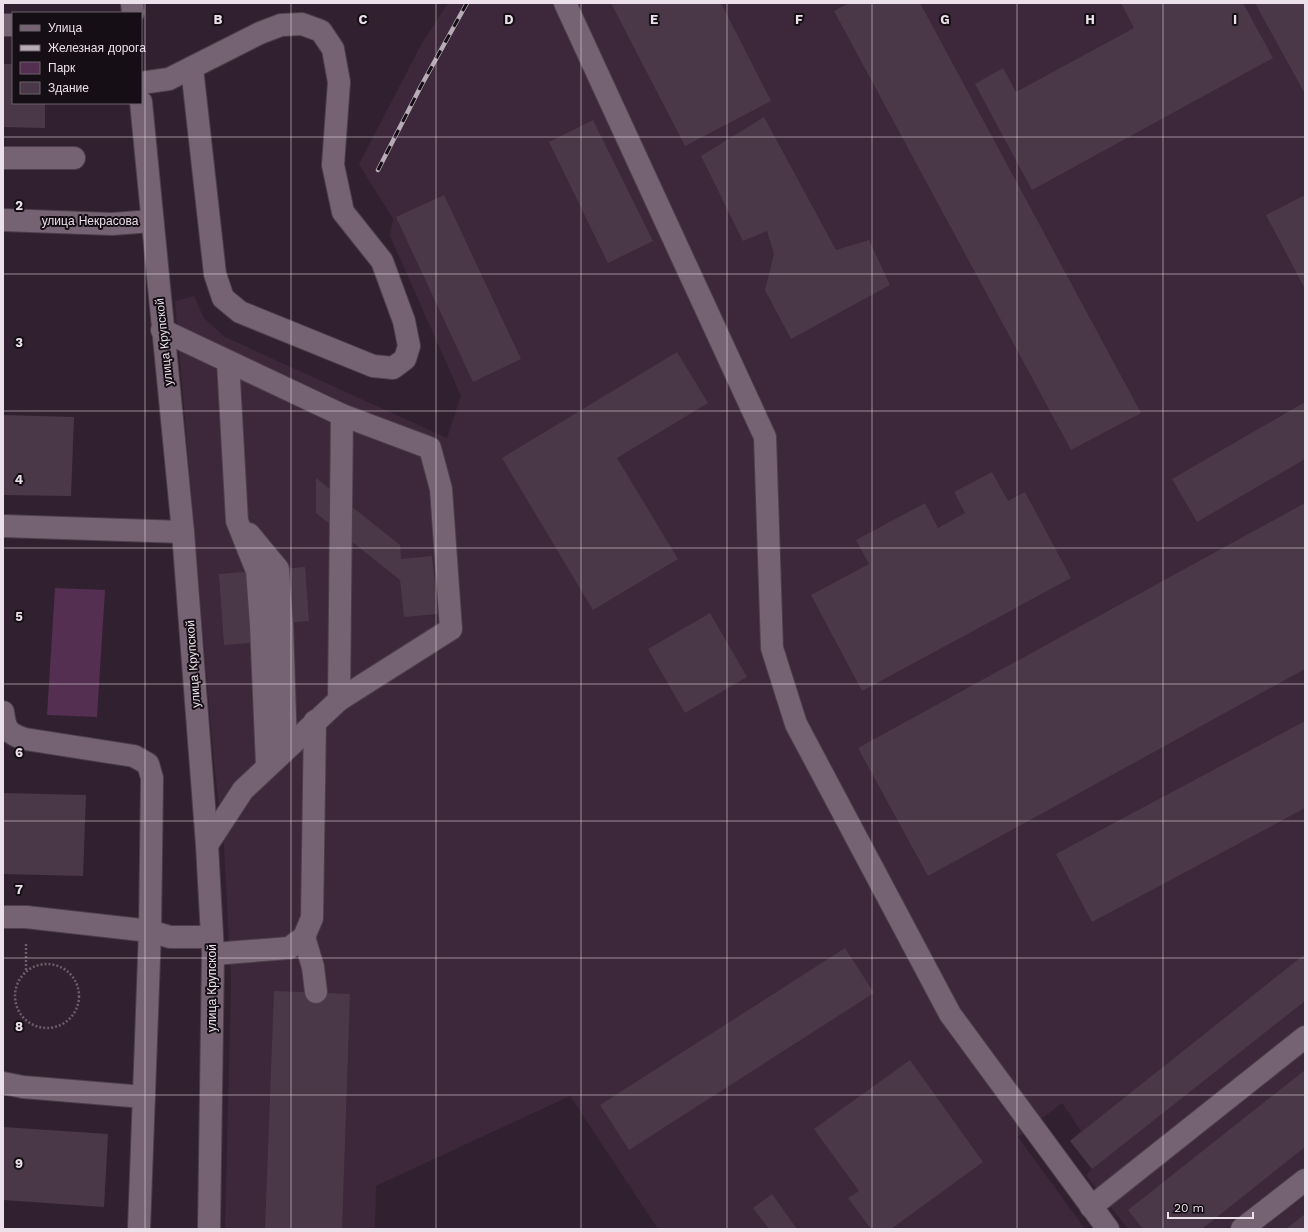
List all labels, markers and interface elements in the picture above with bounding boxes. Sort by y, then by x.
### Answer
legend [12,12,142,104]
text: B [214,12,223,27]
text: C [359,12,368,27]
text: D [504,12,514,27]
text: E [650,12,658,27]
text: F [795,12,803,27]
text: G [940,12,950,27]
text: H [1085,12,1095,27]
text: I [1233,12,1237,27]
text: Улица [48,21,82,35]
text: Железная дорога [48,41,146,55]
text: Парк [48,61,76,75]
text: Здание [48,81,89,95]
text: 2 [15,198,23,213]
street label: улица Некрасова [42,214,139,228]
street label: улица Крупской [152,298,176,386]
text: 3 [15,335,23,350]
text: 4 [15,472,24,487]
text: 5 [15,609,23,624]
street label: улица Крупской [183,620,203,708]
text: 6 [15,745,23,760]
text: 7 [15,882,23,897]
street label: улица Крупской [205,944,219,1032]
text: 8 [15,1019,23,1034]
text: 9 [15,1156,23,1171]
scale bar [1168,1194,1253,1220]
text: 20 m [1174,1201,1204,1215]

